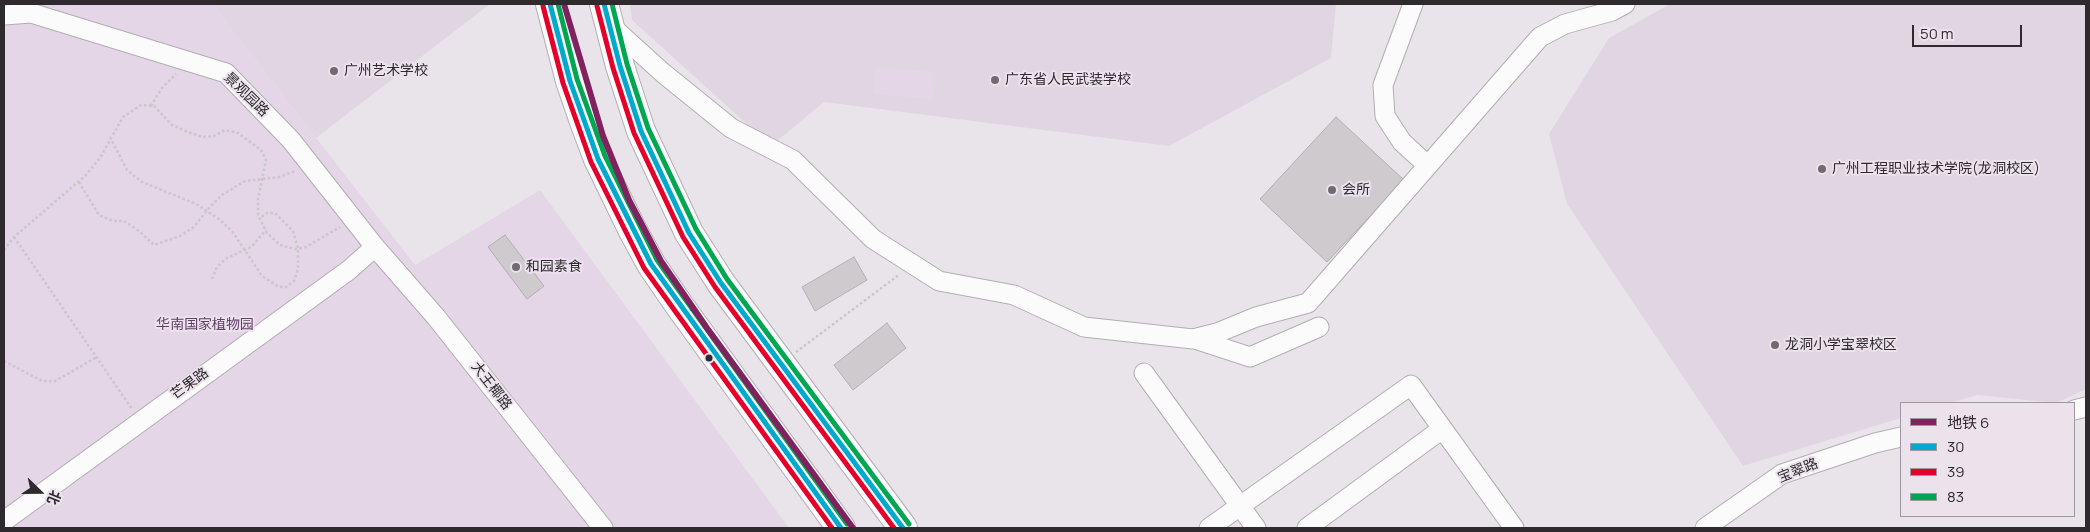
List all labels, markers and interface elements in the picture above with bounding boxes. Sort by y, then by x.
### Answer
scale bar [1915,15,2025,47]
text: 50 m [1920,23,1954,44]
place label: 广州艺术学校 [344,63,428,79]
marker: 广州艺术学校 [328,65,340,77]
street label: 景观园路 [220,70,272,120]
place label: 广东省人民武装学校 [1005,72,1131,88]
marker: 广东省人民武装学校 [989,74,1001,86]
place label: 广州工程职业技术学院(龙洞校区) [1832,161,2040,177]
marker: 广州工程职业技术学院(龙洞校区) [1816,163,1828,175]
place label: 会所 [1342,182,1370,198]
marker: 会所 [1326,184,1338,196]
place label: 和园素食 [526,259,582,275]
marker: 和园素食 [510,261,522,273]
park label: 华南国家植物园 [156,317,254,333]
place label: 龙洞小学宝翠校区 [1785,337,1897,353]
marker: 龙洞小学宝翠校区 [1769,339,1781,351]
unlabelled marker [704,353,714,363]
street label: 大王椰路 [467,359,515,413]
street label: 芒果路 [168,365,212,403]
legend [1900,402,2075,517]
text: 地铁 6 [1947,412,1989,433]
text: 30 [1947,436,1964,457]
street label: 宝翠路 [1775,455,1821,487]
text: 39 [1947,461,1965,482]
north arrow [15,467,65,517]
text: 83 [1947,486,1964,507]
text: 北 [43,488,66,508]

